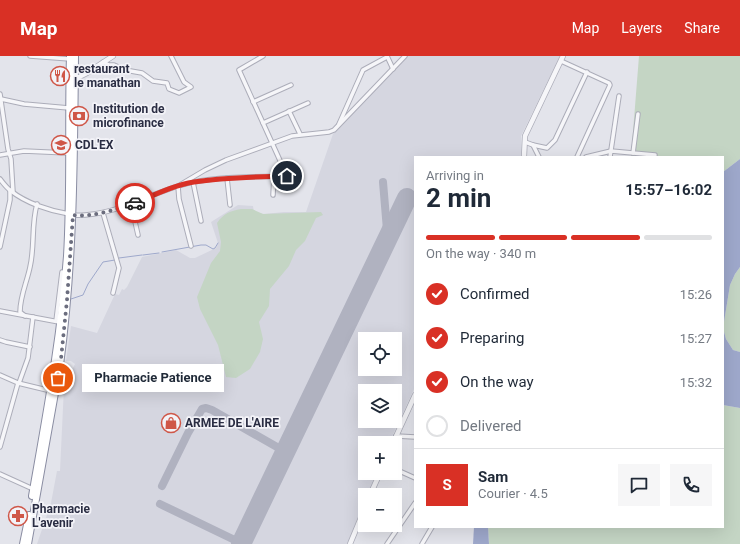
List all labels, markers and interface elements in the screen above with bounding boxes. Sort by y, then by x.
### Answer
text: Map [20,17,58,40]
text: Map [572,20,599,36]
text: Layers [621,20,662,36]
text: Share [684,20,720,36]
place label: restaurant le manathan [74,62,141,90]
restaurant icon: restaurant le manathan [49,65,71,87]
place label: Institution de microfinance [93,102,165,130]
bank icon: Institution de microfinance [68,105,90,127]
school or university icon: CDL'EX [50,134,72,156]
place label: CDL'EX [75,138,114,152]
pin [270,159,304,193]
icon: home [276,165,298,187]
text: Arriving in [426,168,484,183]
text: 15:57–16:02 [625,181,712,199]
courier [115,183,155,223]
text: 2 min [426,183,491,213]
icon: car [124,192,146,214]
text: On the way · 340 m [426,246,536,261]
icon: check [426,283,448,305]
text: Confirmed [460,285,530,303]
text: 15:26 [680,287,712,302]
icon: check [426,327,448,349]
text: Preparing [460,329,524,347]
text: 15:27 [680,331,712,346]
map controls [358,332,402,532]
button: locate [358,332,402,376]
pin [41,361,75,395]
callout: Pharmacie Patience [82,364,224,392]
icon: bag [47,367,69,389]
text: Pharmacie Patience [94,370,212,385]
icon: check [426,371,448,393]
text: On the way [460,373,534,391]
text: 15:32 [680,375,712,390]
button: layers [358,384,402,428]
shop icon: ARMEE DE L'AIRE [160,412,182,434]
place label: ARMEE DE L'AIRE [185,416,279,430]
text: Delivered [460,417,522,435]
button: + [358,436,402,480]
button: chat [618,464,660,506]
button: phone [670,464,712,506]
text: Sam [478,468,508,486]
text: S [442,476,452,494]
text: Courier · 4.5 [478,486,548,501]
button: − [358,488,402,532]
place label: Pharmacie L'avenir [32,502,91,530]
pharmacy icon: Pharmacie L'avenir [7,505,29,527]

